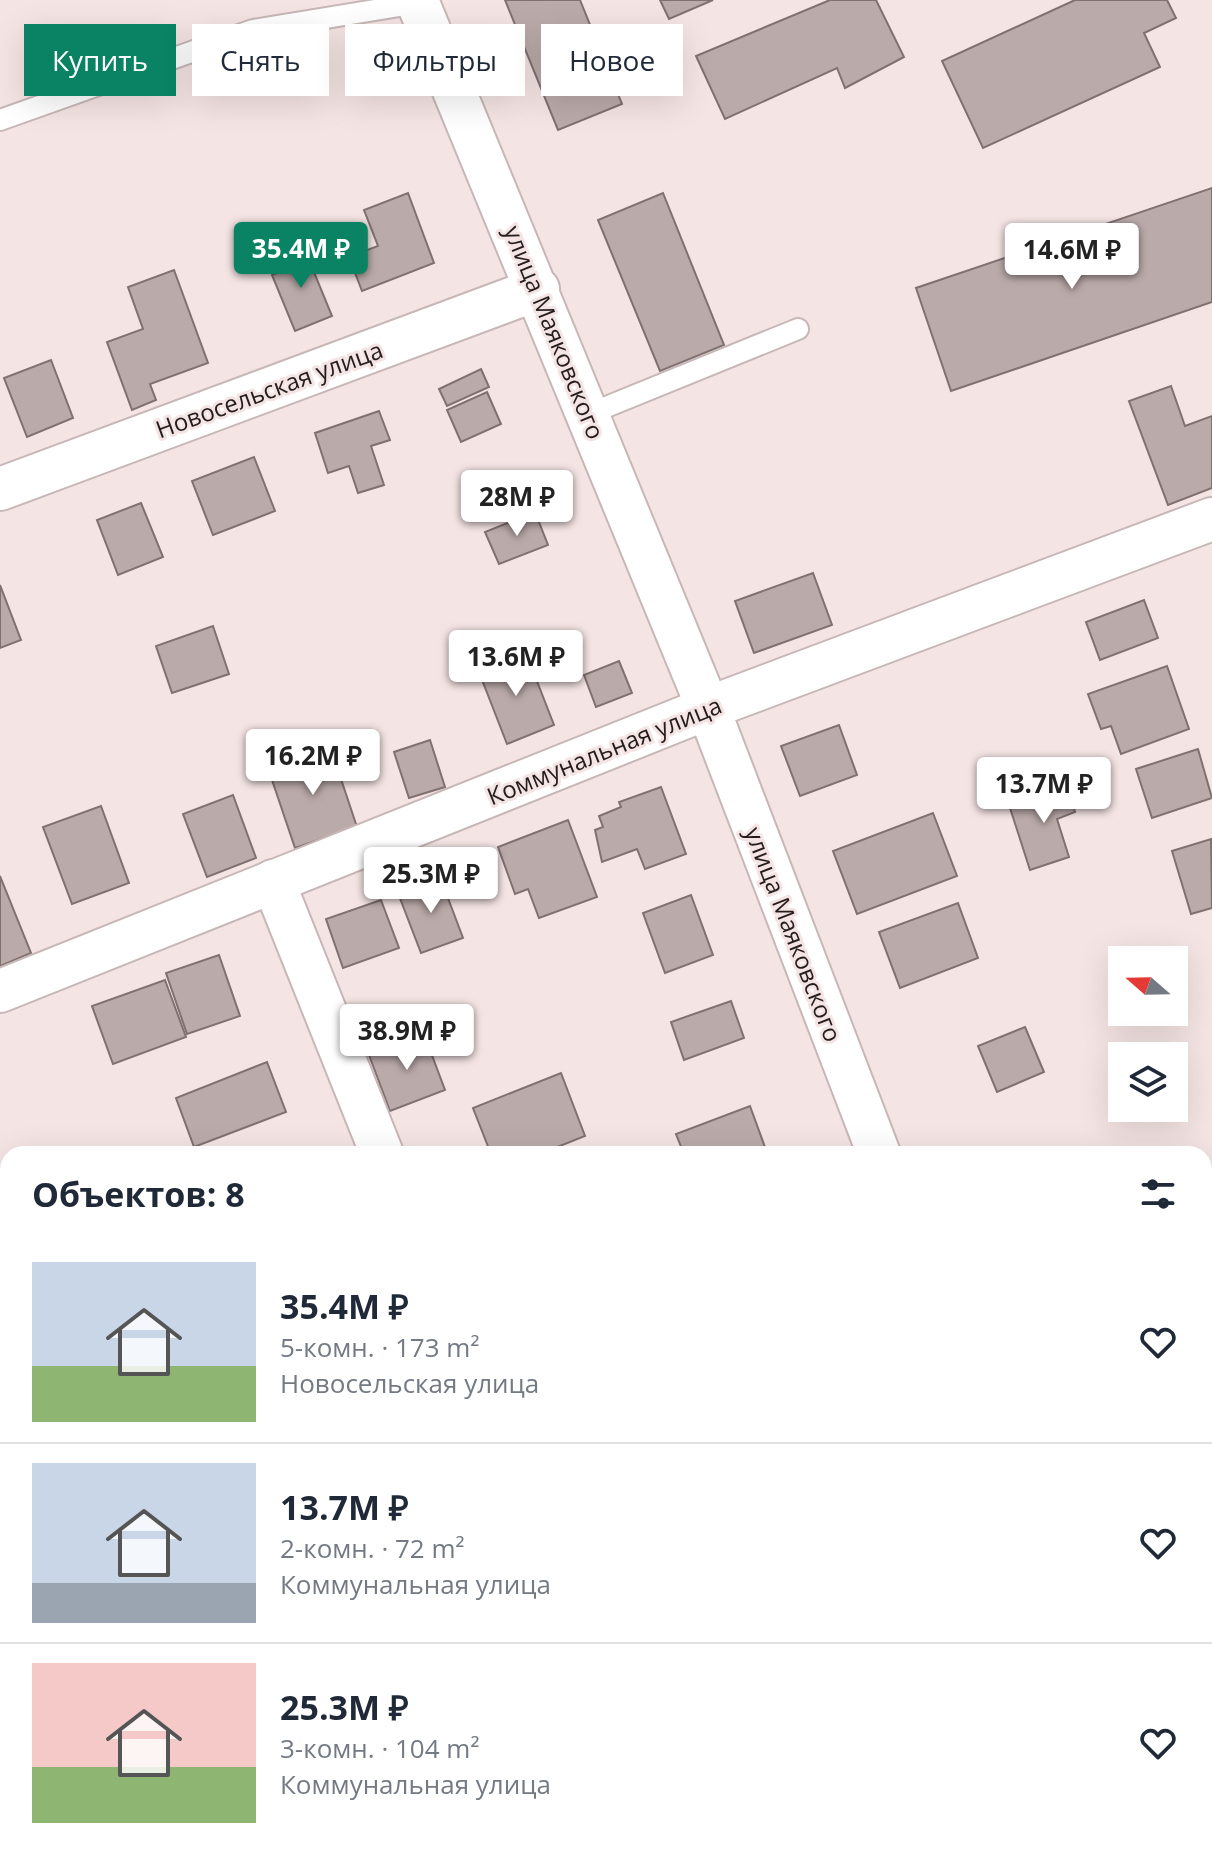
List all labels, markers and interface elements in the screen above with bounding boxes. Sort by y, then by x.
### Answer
chip: Купить [24,24,176,96]
chip: Снять [192,24,329,96]
chip: Фильтры [345,24,525,96]
chip: Новое [541,24,683,96]
street label: улица Маяковского [497,220,613,444]
pin: 35.4M ₽ [227,222,375,290]
pin: 14.6M ₽ [998,223,1146,291]
text: 35.4M ₽ [252,230,350,266]
text: 14.6M ₽ [1023,231,1121,267]
street label: Новосельская улица [151,333,387,445]
pin: 28M ₽ [461,470,573,538]
text: 28M ₽ [479,478,555,514]
pin: 13.6M ₽ [442,630,590,698]
text: 13.6M ₽ [467,638,565,674]
street label: Коммунальная улица [482,688,726,812]
pin: 16.2M ₽ [239,729,387,797]
text: 16.2M ₽ [264,737,362,773]
pin: 13.7M ₽ [970,757,1118,825]
text: 13.7M ₽ [995,765,1093,801]
street label: улица Маяковского [738,822,850,1046]
pin: 25.3M ₽ [357,847,505,915]
text: 25.3M ₽ [382,855,480,891]
north arrow [1108,946,1188,1026]
map controls [1108,946,1188,1122]
pin: 38.9M ₽ [333,1004,481,1072]
text: 38.9M ₽ [358,1012,456,1048]
button: layers [1108,1042,1188,1122]
text: Объектов: 8 [32,1171,245,1217]
icon: filters [1136,1172,1180,1216]
text: 35.4M ₽ [280,1283,409,1329]
icon: home [96,1294,192,1390]
icon: heart [1136,1320,1180,1364]
text: 5-комн. · 173 m² [280,1329,479,1365]
text: Новосельская улица [280,1365,539,1401]
text: 13.7M ₽ [280,1484,409,1530]
icon: home [96,1495,192,1591]
icon: heart [1136,1521,1180,1565]
text: 2-комн. · 72 m² [280,1530,465,1566]
text: Коммунальная улица [280,1566,551,1602]
text: 25.3M ₽ [280,1684,409,1730]
icon: home [96,1695,192,1791]
icon: heart [1136,1721,1180,1765]
text: 3-комн. · 104 m² [280,1730,479,1766]
text: Коммунальная улица [280,1766,551,1802]

